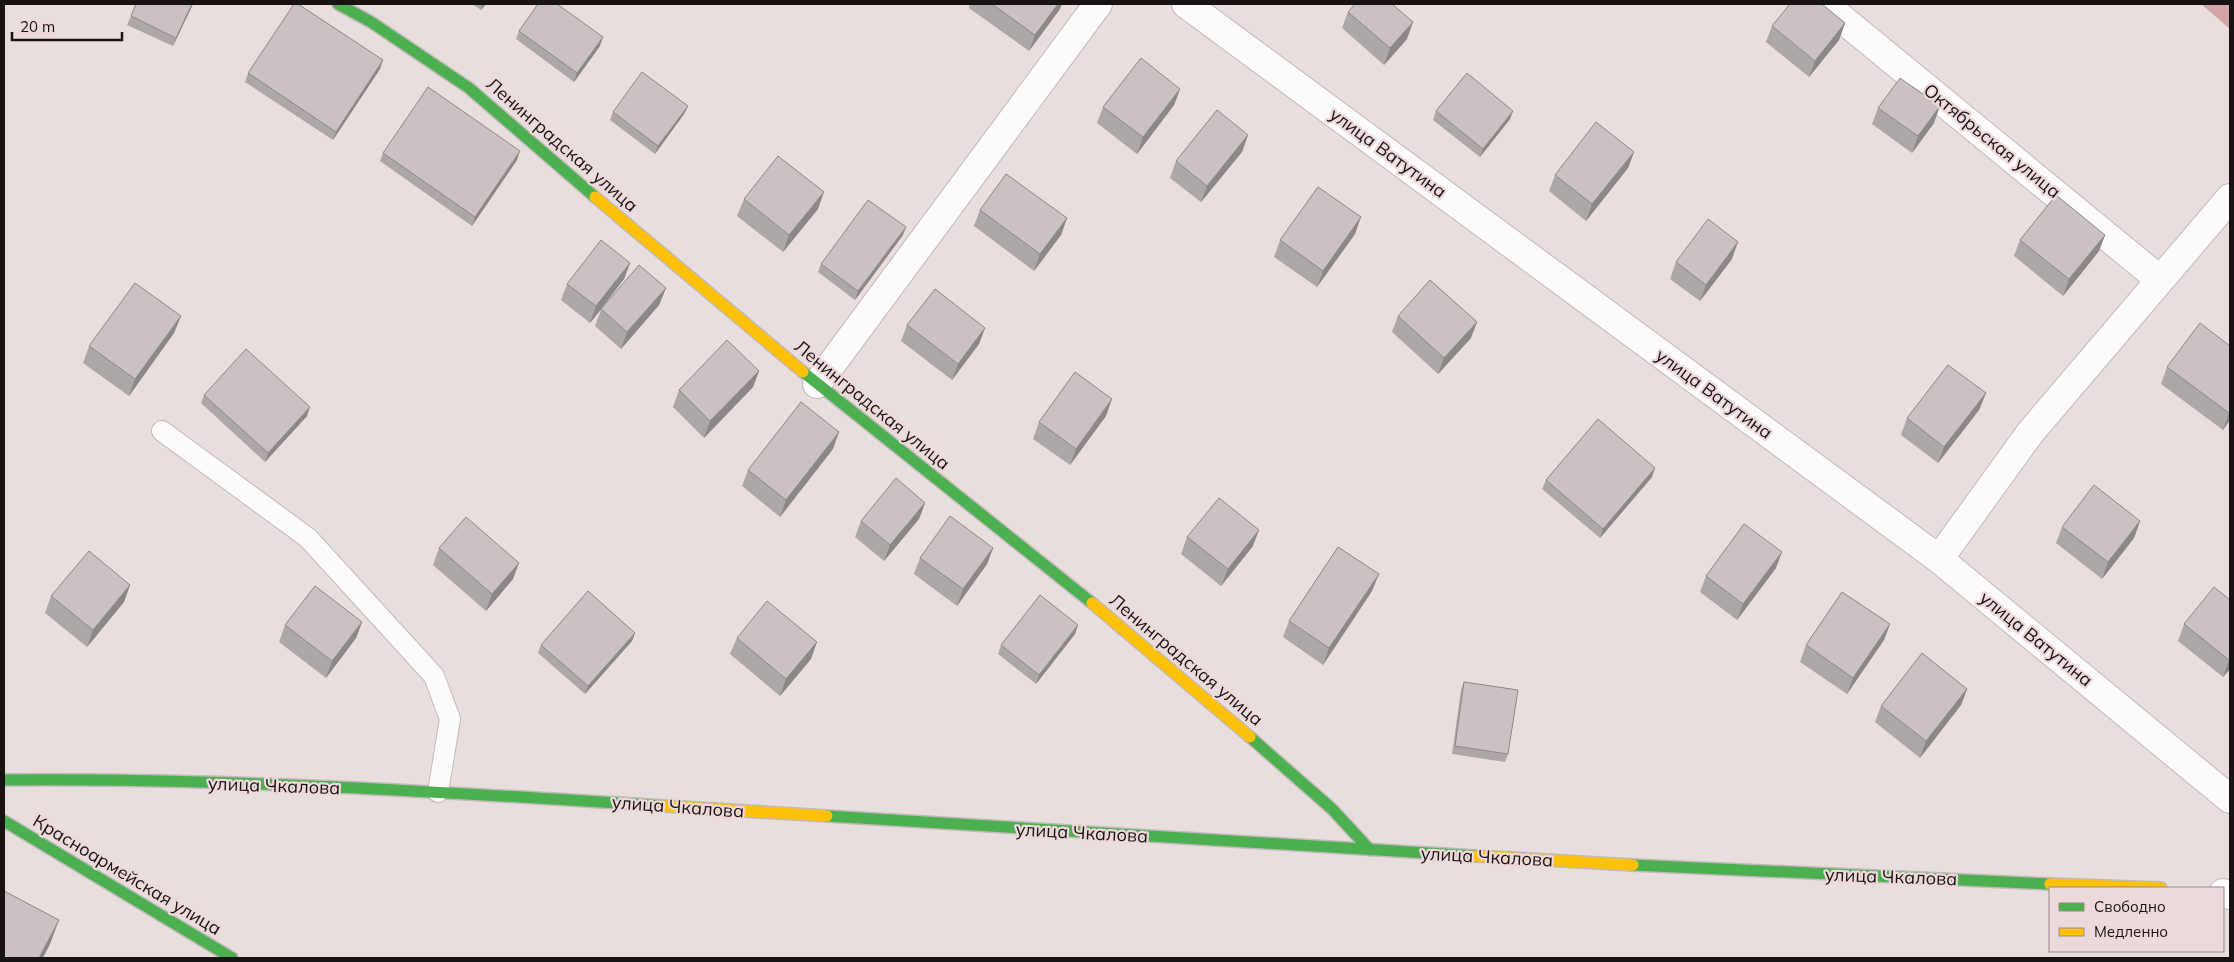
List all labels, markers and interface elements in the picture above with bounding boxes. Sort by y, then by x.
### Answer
scale bar [12,10,122,42]
text: 20 m [20,17,55,36]
street label: Ленинградская улица [482,72,643,217]
street label: Октябрьская улица [1919,78,2066,203]
street label: улица Ватутина [1325,102,1451,203]
street label: Ленинградская улица [790,335,955,474]
street label: улица Ватутина [1651,343,1777,444]
street label: улица Ватутина [1975,586,2098,691]
street label: Ленинградская улица [1105,589,1268,731]
street label: улица Чкалова [207,772,341,799]
street label: улица Чкалова [611,790,745,823]
street label: Красноармейская улица [29,809,226,940]
street label: улица Чкалова [1015,818,1149,847]
street label: улица Чкалова [1420,842,1554,871]
street label: улица Чкалова [1824,863,1958,890]
legend [2049,887,2224,952]
text: Свободно [2094,897,2166,916]
text: Медленно [2094,922,2168,941]

